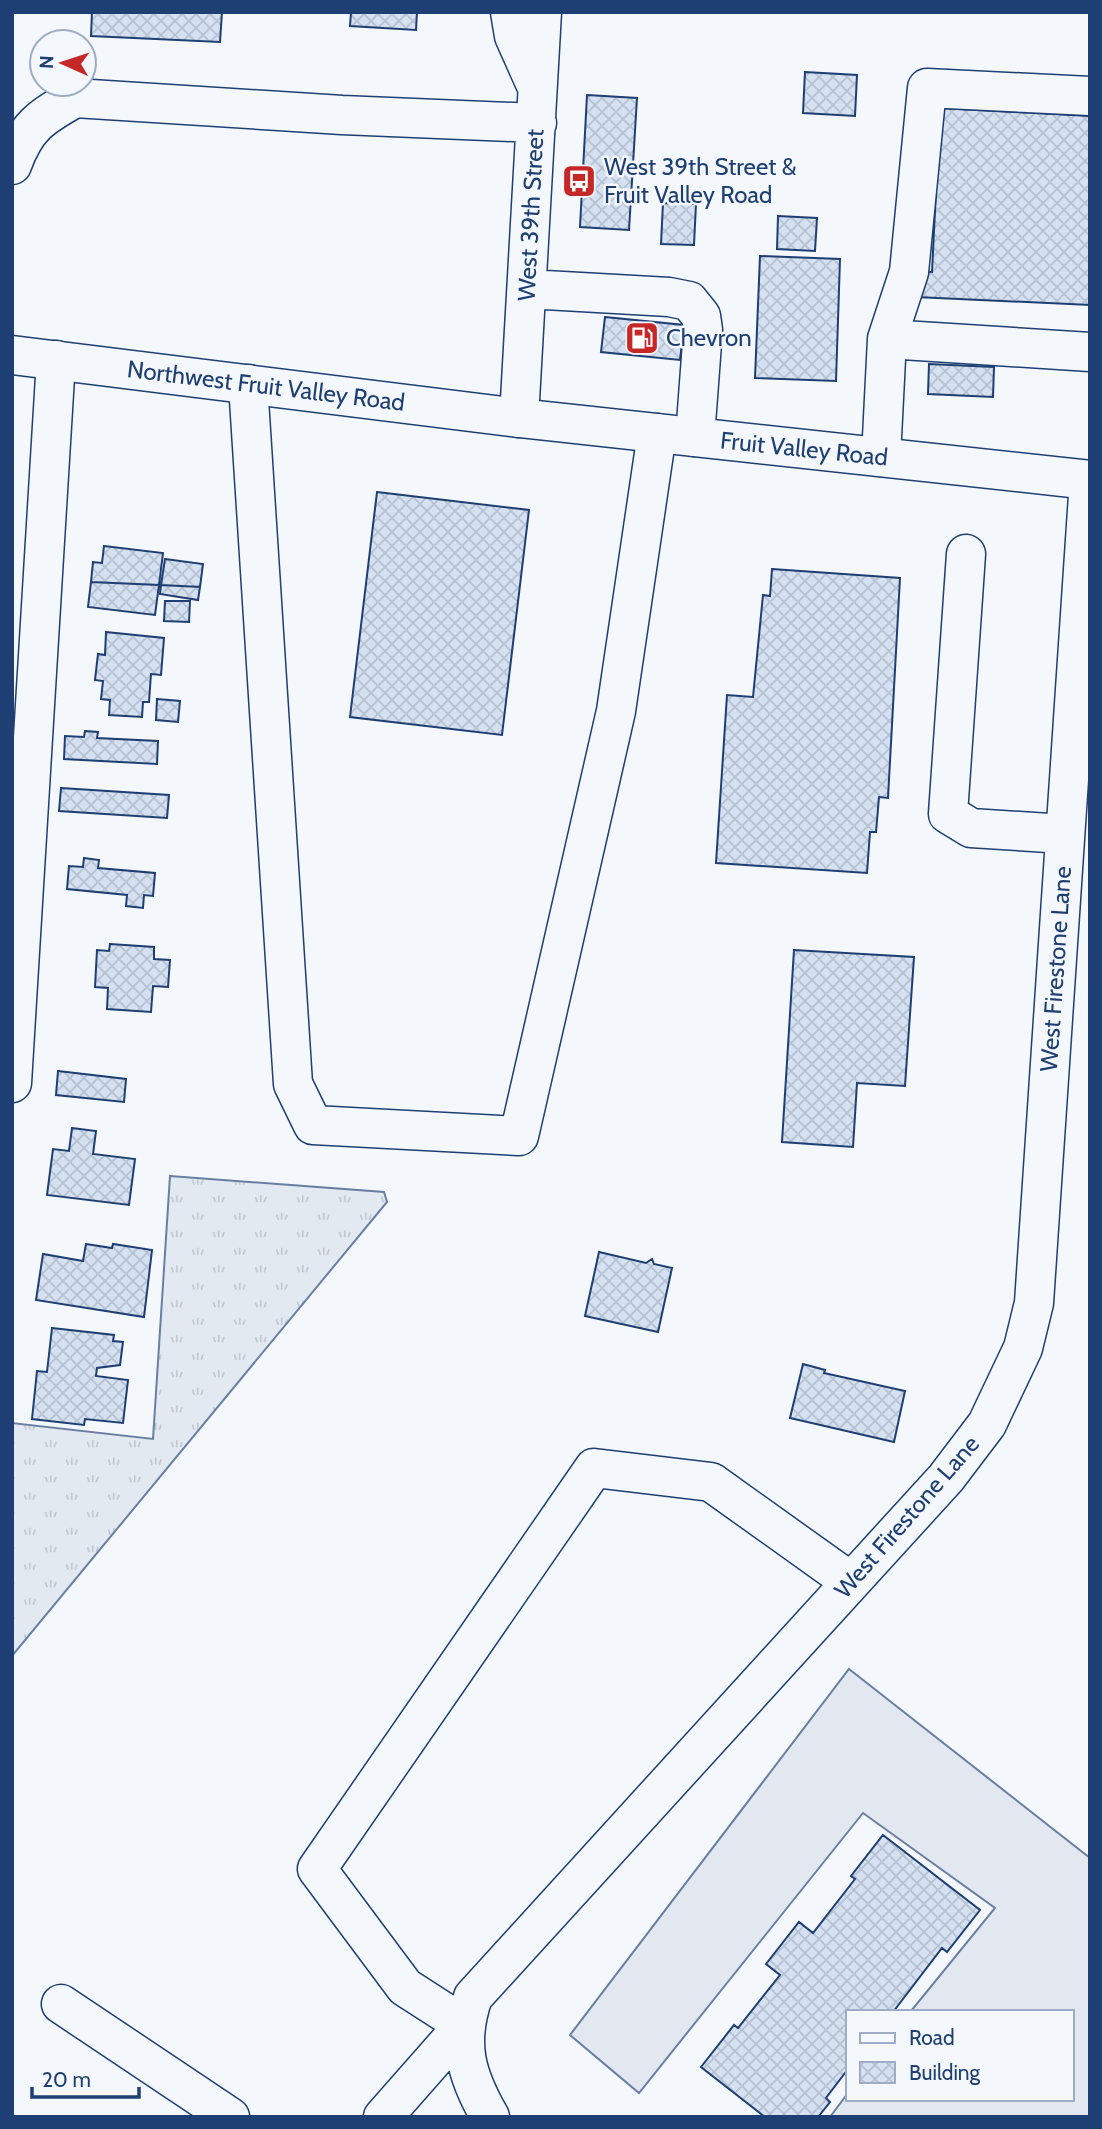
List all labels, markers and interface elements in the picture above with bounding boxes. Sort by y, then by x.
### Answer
north arrow [28,28,98,98]
text: N [35,55,58,69]
street label: West 39th Street [512,128,549,302]
place label: West 39th Street & Fruit Valley Road [604,152,797,209]
bus stop icon: West 39th Street & Fruit Valley Road [560,162,598,200]
fuel station icon: Chevron [623,319,661,357]
place label: Chevron [666,323,752,352]
street label: Northwest Fruit Valley Road [126,354,407,417]
street label: Fruit Valley Road [719,425,889,472]
street label: West Firestone Lane [1034,865,1077,1073]
street label: West Firestone Lane [828,1429,985,1604]
legend [846,2010,1074,2101]
text: Road [909,2025,955,2050]
scale bar [32,2056,138,2100]
text: Building [909,2060,981,2085]
text: 20 m [42,2067,91,2092]

